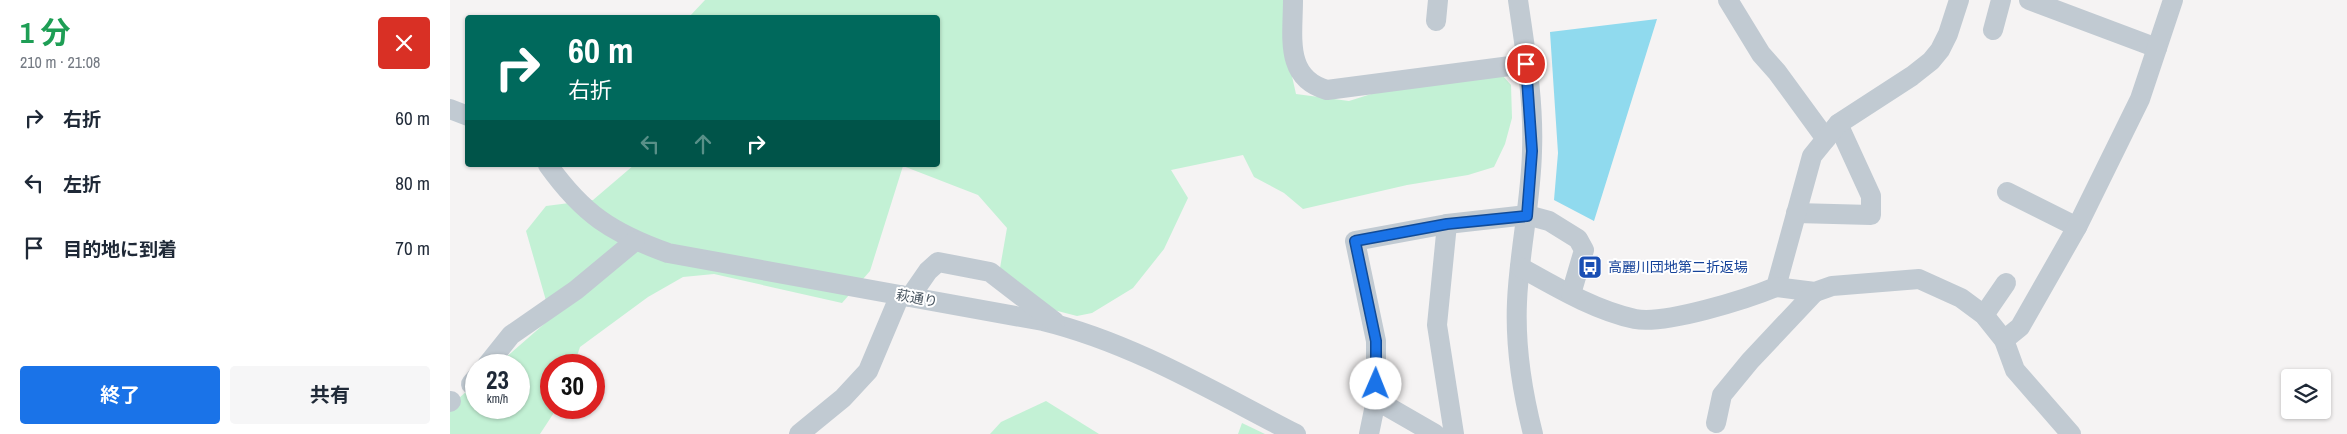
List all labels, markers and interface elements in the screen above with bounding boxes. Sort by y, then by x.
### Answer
text: 1 分 [20,12,71,52]
button: close [378,17,430,69]
text: 60 m [568,27,633,74]
icon: right [485,35,550,100]
pin [1505,43,1547,85]
icon: arrive [1512,50,1540,78]
text: 210 m · 21:08 [20,51,100,73]
text: 右折 [568,75,612,105]
icon: right [20,104,48,132]
text: 60 m [395,105,430,131]
text: 右折 [63,106,101,132]
icon: left [636,130,664,158]
icon: ahead [689,130,717,158]
icon: right [742,130,770,158]
icon: left [20,169,48,197]
text: 80 m [395,170,430,196]
text: 左折 [63,171,101,197]
icon: arrive [20,234,48,262]
text: 70 m [395,235,430,261]
text: 目的地に到着 [63,236,177,262]
bus stop icon: 高麗川団地第二折返場 [1577,254,1603,280]
place label: 高麗川団地第二折返場 [1608,258,1748,276]
street label: 萩通り [895,285,939,311]
speed limit sign: 30 [540,354,605,419]
position arrow [1349,357,1401,409]
text: 23 [486,363,509,397]
button: 終了 [20,366,220,424]
button: 共有 [230,366,430,424]
map controls [2281,369,2331,419]
button: layers [2281,369,2331,419]
text: km/h [487,391,508,407]

